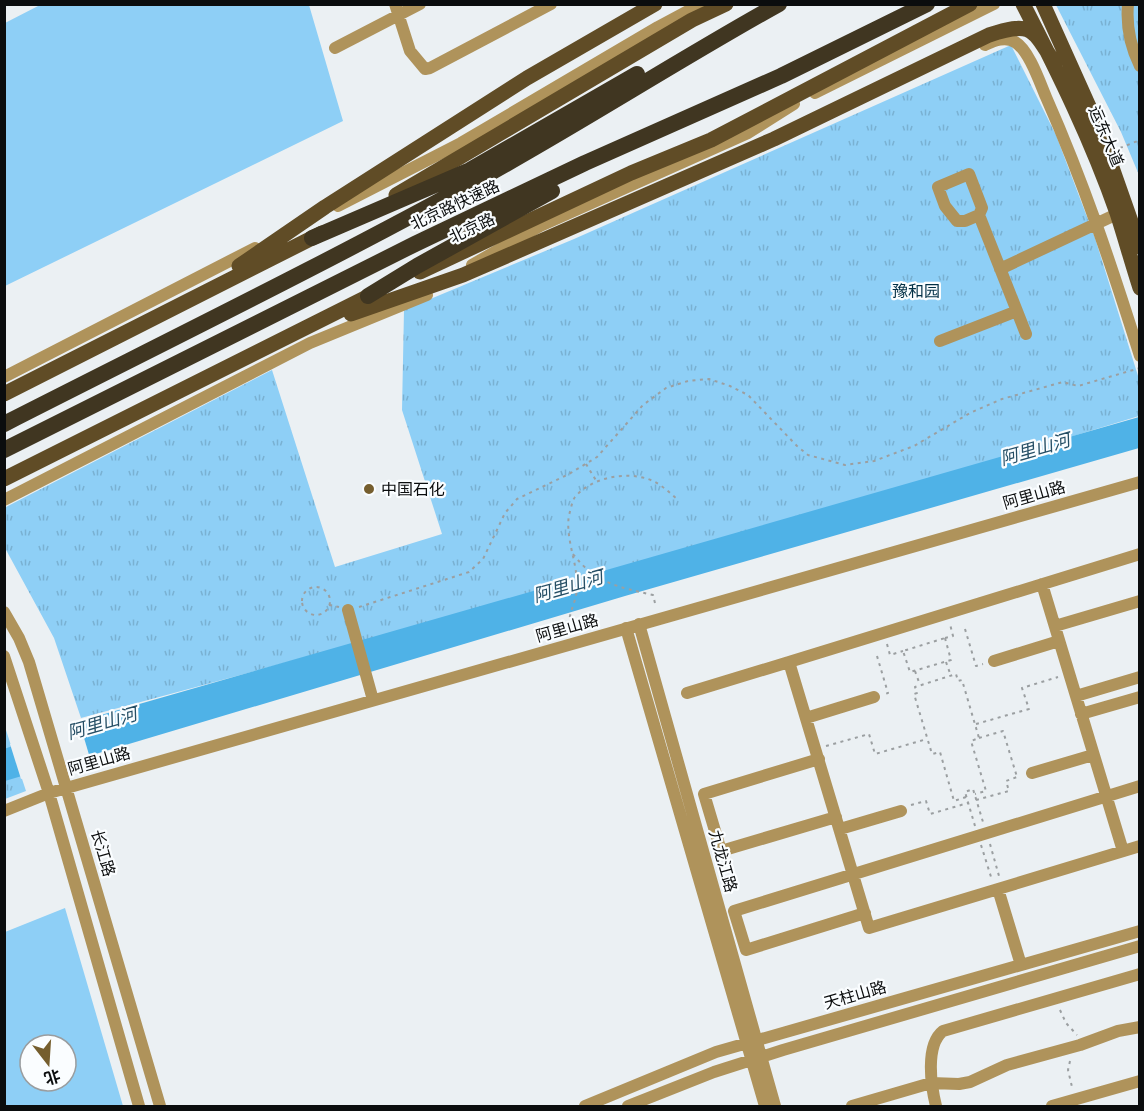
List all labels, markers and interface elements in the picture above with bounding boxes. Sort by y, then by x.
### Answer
street label: 运东大道 [1085,103,1127,169]
street label: 北京路快速路 [407,176,503,234]
street label: 北京路 [446,209,498,247]
park label: 豫和园 [892,282,940,301]
water label: 阿里山河 [998,428,1075,469]
street label: 阿里山路 [1001,477,1067,513]
place label: 中国石化 [381,480,445,499]
marker: 中国石化 [362,482,376,496]
water label: 阿里山河 [531,565,608,606]
street label: 阿里山路 [534,610,600,646]
water label: 阿里山河 [65,702,142,743]
street label: 阿里山路 [66,743,132,779]
street label: 长江路 [87,827,119,879]
street label: 九龙江路 [705,828,741,894]
street label: 天柱山路 [822,977,888,1013]
north arrow [18,1033,78,1093]
text: 北 [42,1065,63,1088]

